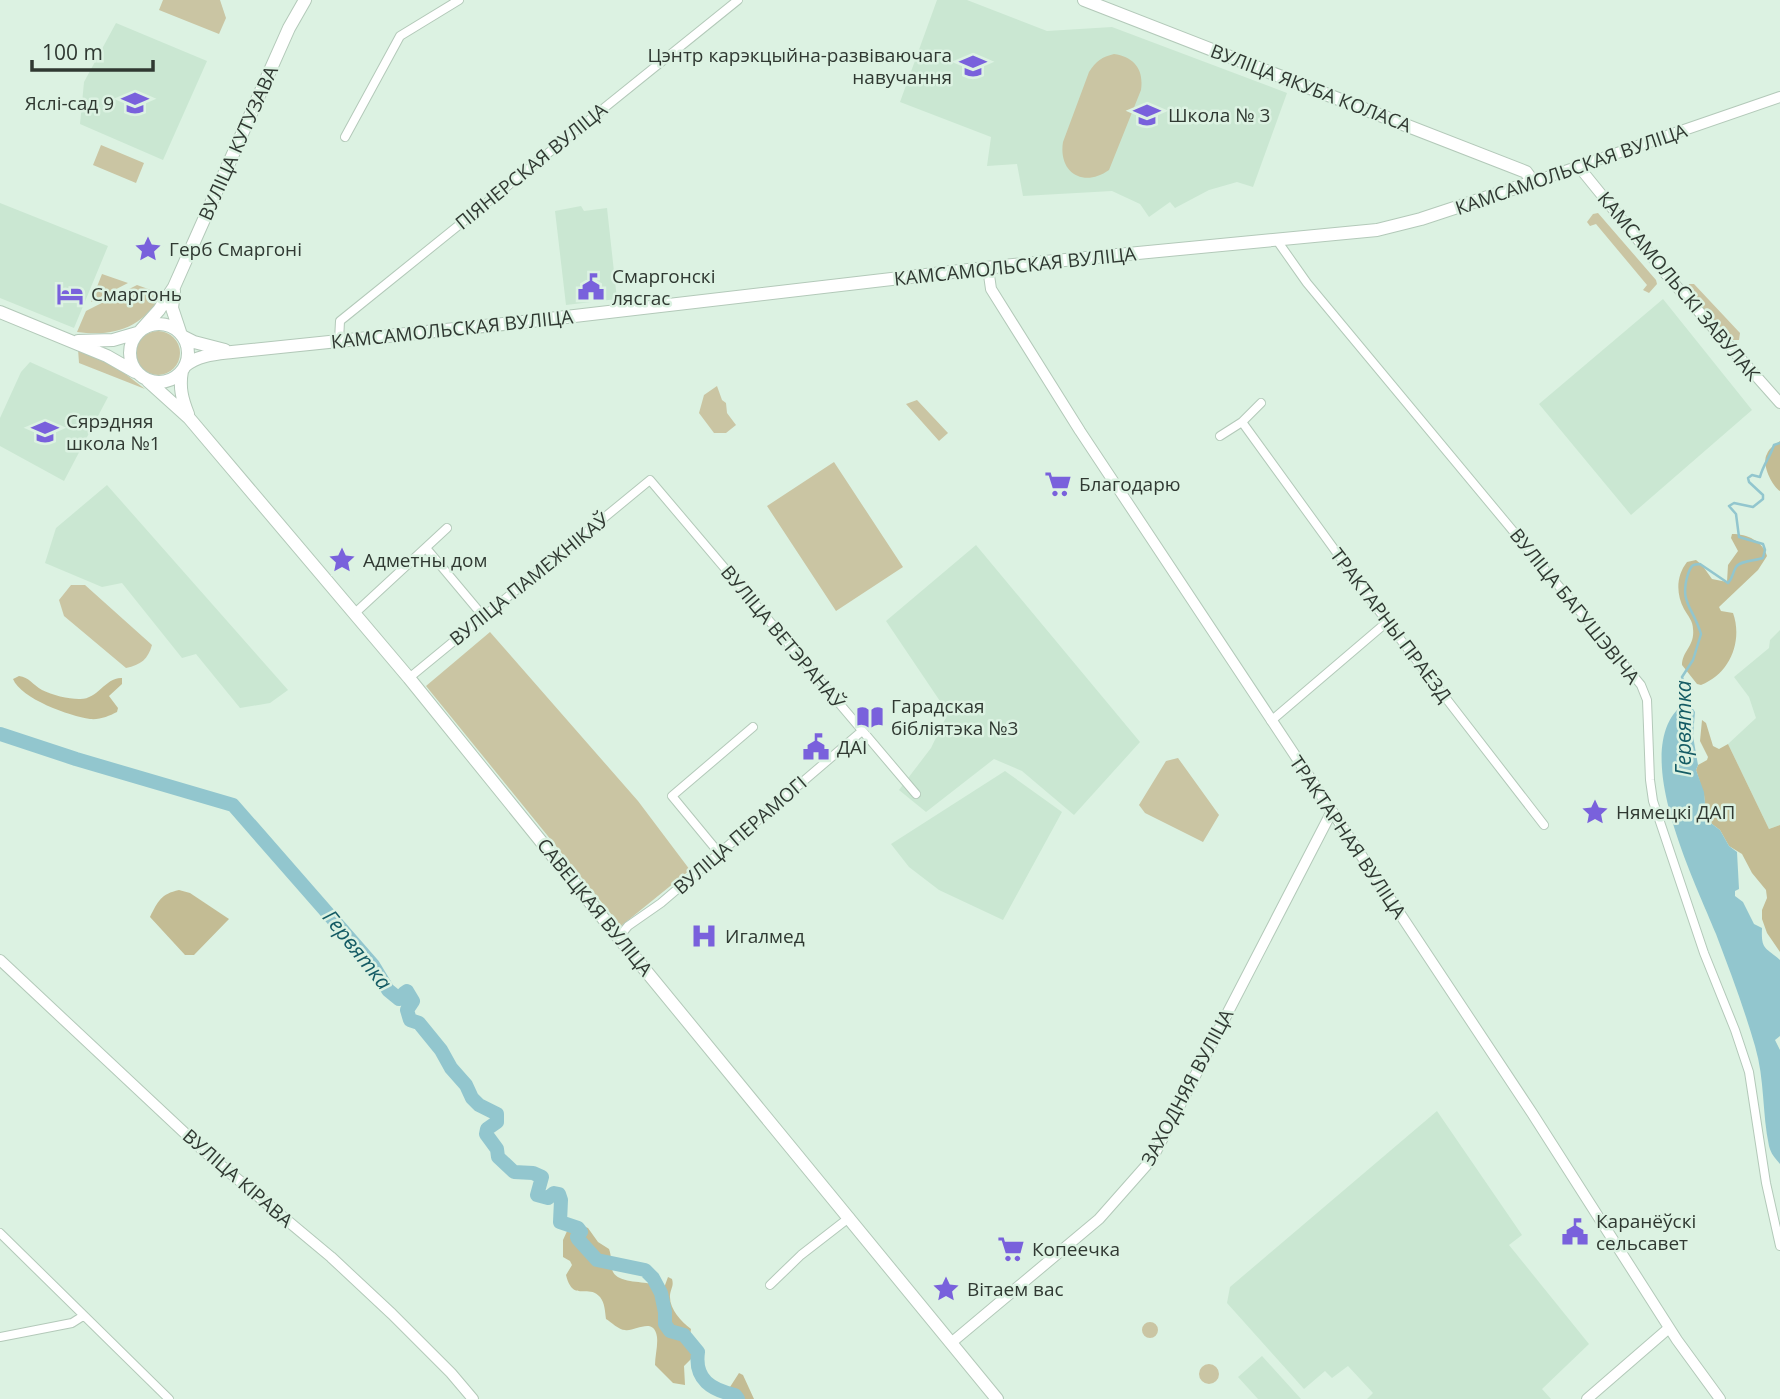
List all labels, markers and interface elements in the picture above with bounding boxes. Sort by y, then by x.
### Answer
scale bar [32,28,152,72]
text: 100 m [42,38,103,66]
street label: ВУЛІЦА ЯКУБА КОЛАСА [1207,38,1415,138]
place label: Цэнтр карэкцыйна-развіваючага навучання [647,42,952,90]
school or university icon: Цэнтр карэкцыйна-развіваючага навучання [958,51,988,81]
street label: ВУЛІЦА КУТУЗАВА [192,62,284,224]
school or university icon: Яслі-сад 9 [120,88,150,118]
place label: Яслі-сад 9 [25,90,114,116]
street label: ПІЯНЕРСКАЯ ВУЛІЦА [450,97,612,235]
school or university icon: Школа № 3 [1132,100,1162,130]
place label: Школа № 3 [1168,102,1270,128]
street label: КАМСАМОЛЬСКАЯ ВУЛІЦА [1452,117,1690,221]
street label: КАМСАМОЛЬСКІ ЗАВУЛАК [1592,186,1766,387]
place icon: Герб Смаргоні [133,234,163,264]
place label: Герб Смаргоні [169,236,302,262]
street label: КАМСАМОЛЬСКАЯ ВУЛІЦА [893,240,1137,292]
place label: Смаргонскі лясгас [612,263,715,311]
public building icon: Смаргонскі лясгас [576,272,606,302]
hotel icon: Смаргонь [55,279,85,309]
place label: Смаргонь [91,281,182,307]
street label: КАМСАМОЛЬСКАЯ ВУЛІЦА [330,303,574,355]
place label: Сярэдняя школа №1 [66,408,161,456]
school or university icon: Сярэдняя школа №1 [30,417,60,447]
supermarket icon: Благодарю [1043,469,1073,499]
place label: Благодарю [1079,471,1181,497]
street label: ВУЛІЦА ПАМЕЖНІКАЎ [444,507,614,651]
street label: ВУЛІЦА БАГУШЭВІЧА [1504,523,1646,689]
street label: ТРАКТАРНЫ ПРАЕЗД [1325,543,1457,707]
place icon: Адметны дом [327,545,357,575]
place label: Адметны дом [363,547,487,573]
street label: ВУЛІЦА ВЕТЭРАНАЎ [715,560,851,715]
water label: Гервятка [1669,680,1697,776]
place label: Гарадская бібліятэка №3 [891,693,1018,741]
library icon: Гарадская бібліятэка №3 [855,702,885,732]
public building icon: ДАІ [801,732,831,762]
place label: ДАІ [837,734,867,760]
street label: ТРАКТАРНАЯ ВУЛІЦА [1284,751,1412,923]
street label: ВУЛІЦА ПЕРАМОГІ [668,770,812,900]
place icon: Нямецкі ДАП [1580,797,1610,827]
place label: Нямецкі ДАП [1616,799,1735,825]
street label: САВЕЦКАЯ ВУЛІЦА [531,833,659,981]
water label: Гервятка [317,904,399,995]
hospital icon: Игалмед [689,921,719,951]
place label: Игалмед [725,923,805,949]
street label: ЗАХОДНЯЯ ВУЛІЦА [1135,1004,1239,1170]
street label: ВУЛІЦА КІРАВА [177,1123,299,1233]
place label: Каранёўскі сельсавет [1596,1208,1696,1256]
public building icon: Каранёўскі сельсавет [1560,1217,1590,1247]
supermarket icon: Копеечка [996,1234,1026,1264]
place label: Копеечка [1032,1236,1120,1262]
place icon: Вітаем вас [931,1274,961,1304]
place label: Вітаем вас [967,1276,1064,1302]

